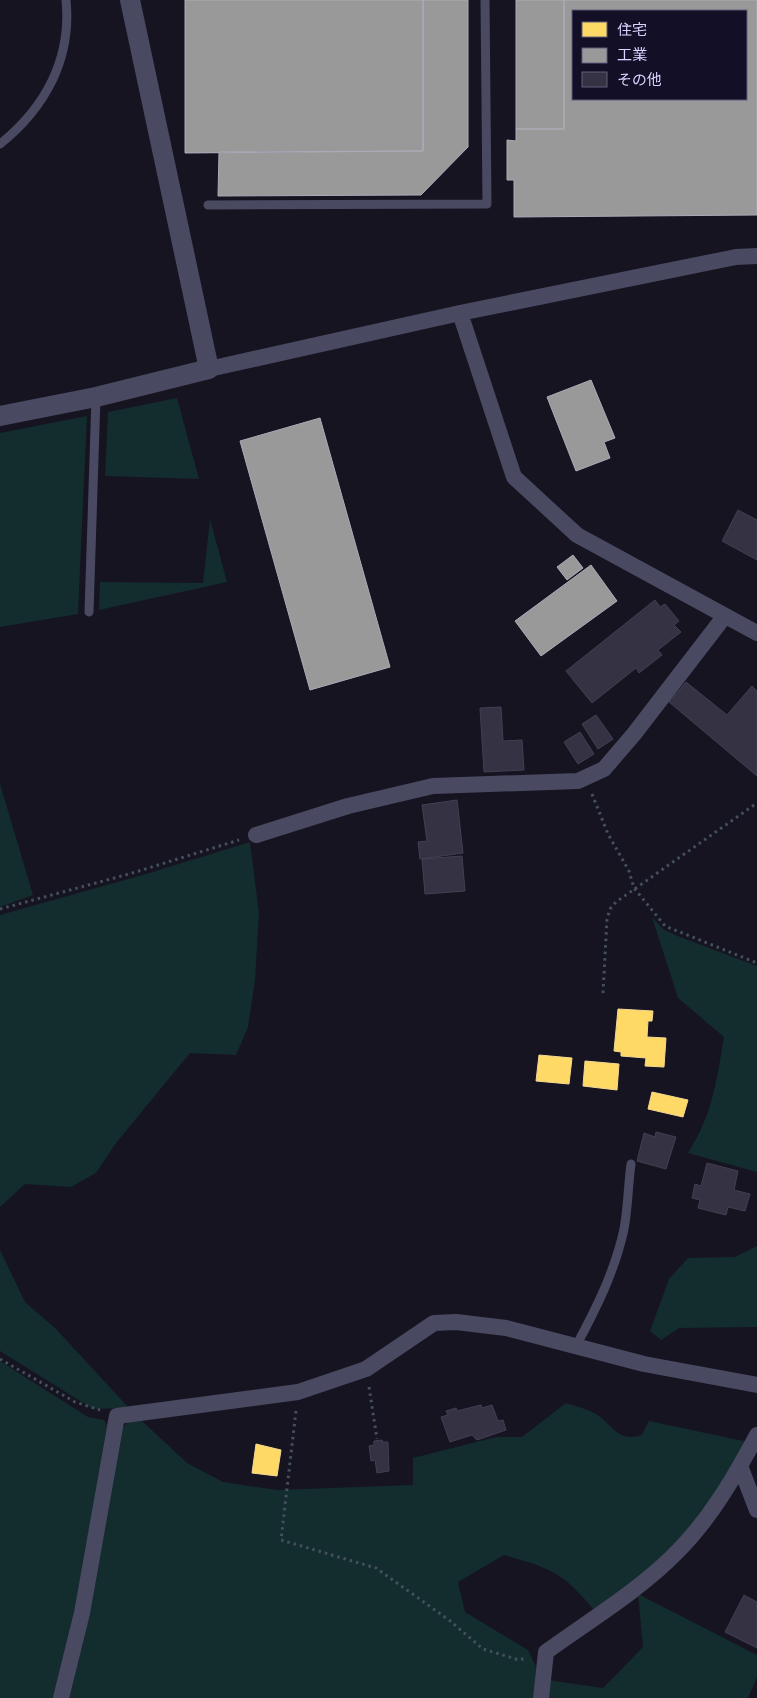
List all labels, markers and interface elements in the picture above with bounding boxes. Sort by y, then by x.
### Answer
legend [572,10,747,100]
text: 住宅 [617,20,647,40]
text: 工業 [617,45,647,65]
text: その他 [617,70,662,90]

